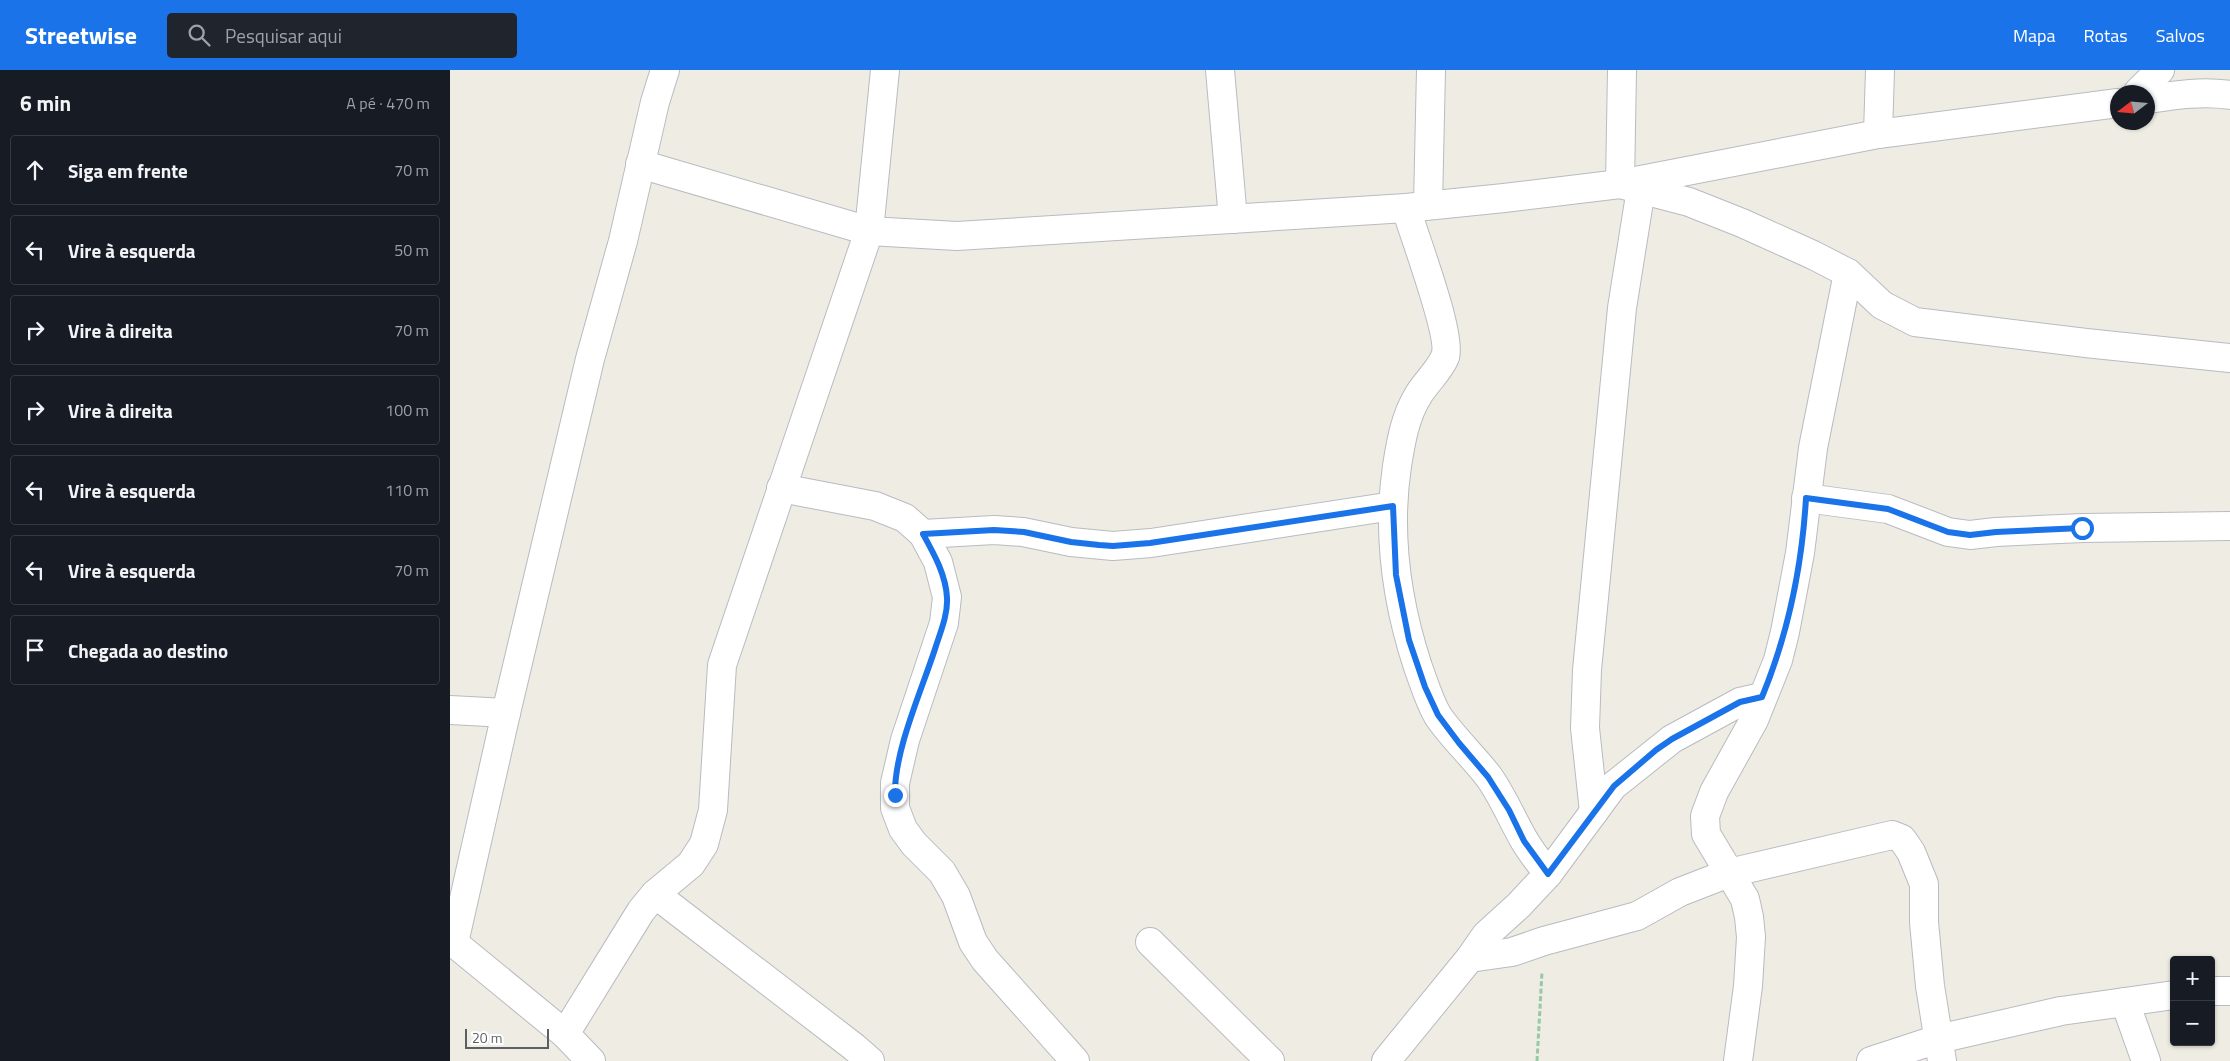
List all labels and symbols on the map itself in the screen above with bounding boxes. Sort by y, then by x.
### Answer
north arrow [2110,85,2155,130]
route start [2071,517,2094,540]
route end [884,784,907,807]
scale bar [465,1026,549,1049]

